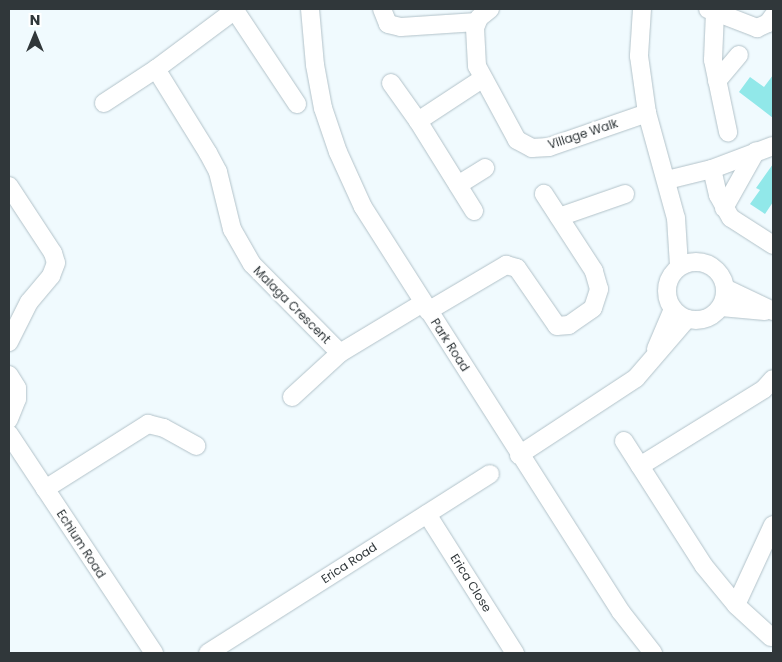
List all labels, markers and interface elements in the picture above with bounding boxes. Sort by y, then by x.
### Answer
north arrow [10,10,60,60]
text: N [30,10,40,30]
street label: Village Walk [546,116,620,152]
street label: Malaga Crescent [250,263,334,347]
street label: Park Road [428,316,472,374]
street label: Echium Road [54,507,108,581]
street label: Erica Road [318,540,380,586]
street label: Erica Close [447,551,495,615]

